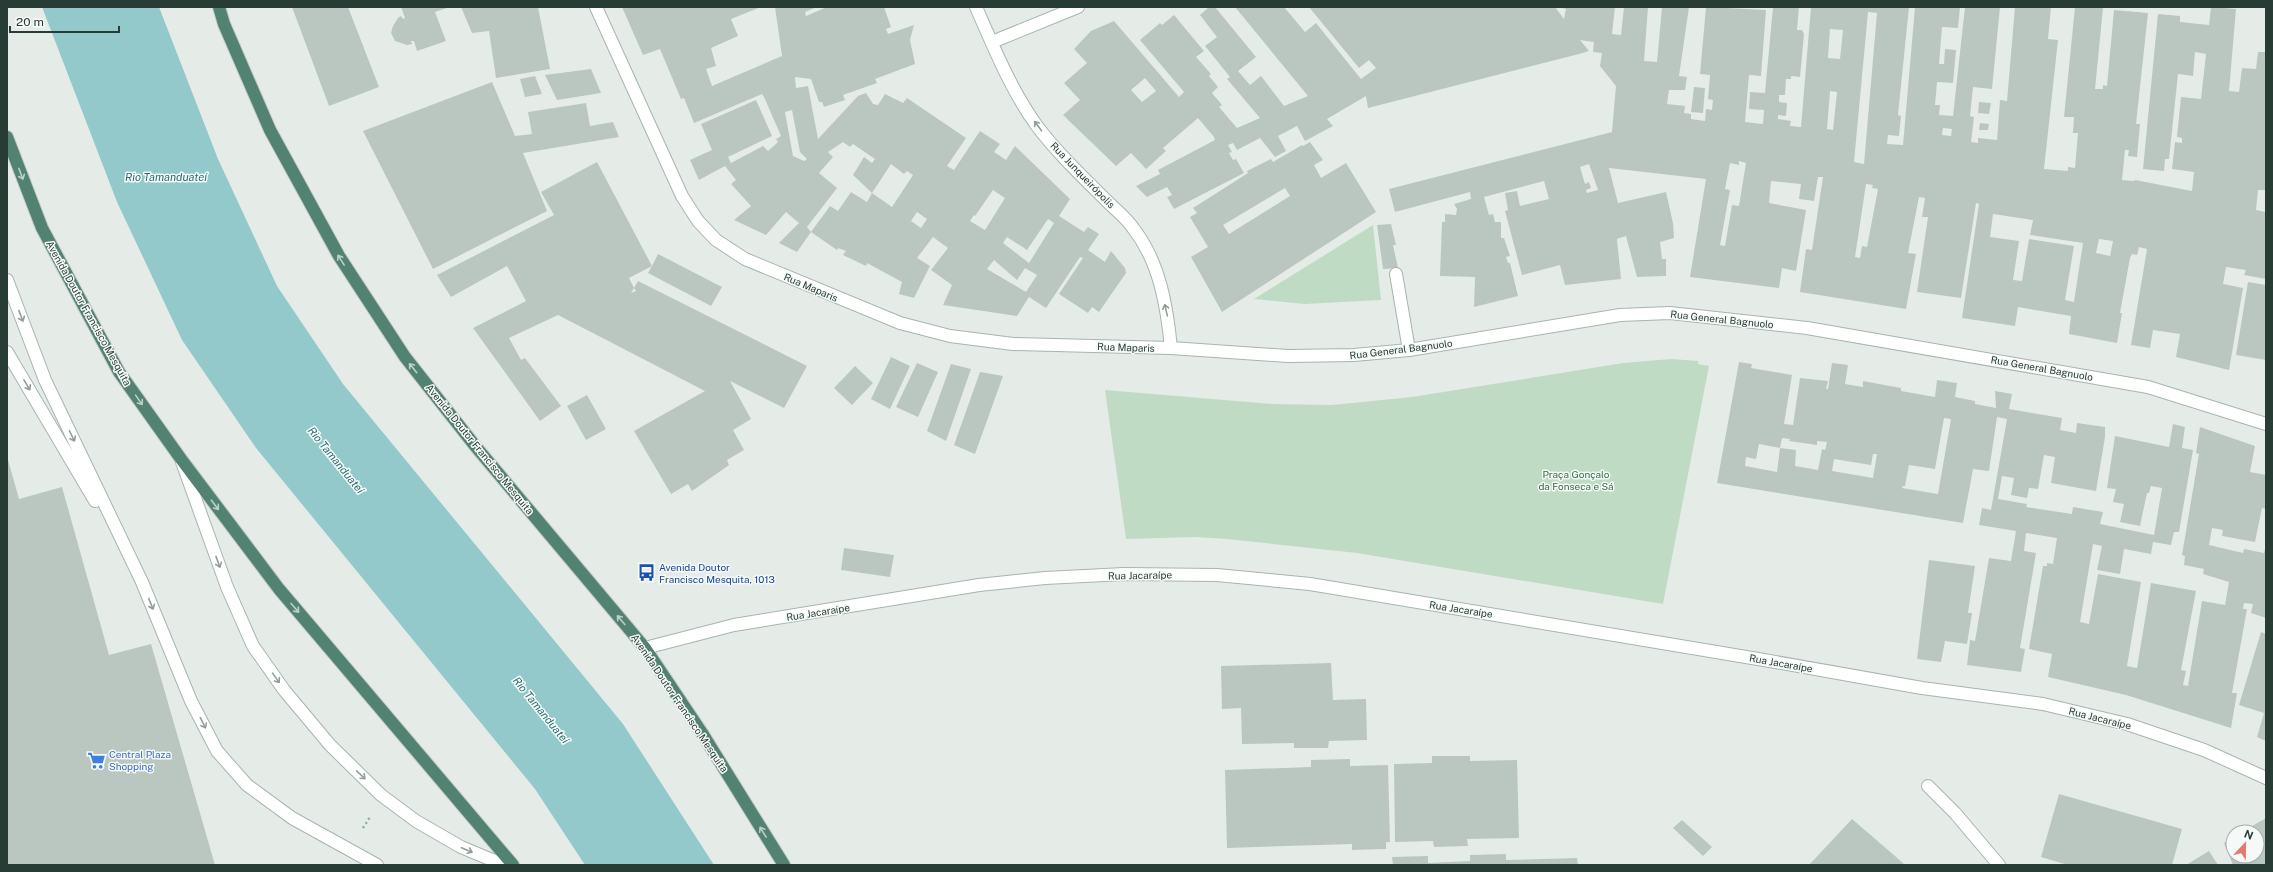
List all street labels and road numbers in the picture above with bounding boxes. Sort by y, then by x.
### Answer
street label: Rua Junqueirópolis [1048,139,1118,211]
street label: Avenida Doutor Francisco Mesquita [44,238,134,388]
street label: Rua Maparis [782,270,840,304]
street label: Rua General Bagnuolo [1670,308,1775,330]
street label: Rua General Bagnuolo [1349,337,1454,361]
street label: Rua Maparis [1097,340,1155,354]
street label: Rua General Bagnuolo [1990,353,2094,383]
street label: Avenida Doutor Francisco Mesquita [424,382,536,516]
street label: Rua Jacaraípe [1108,568,1172,582]
street label: Rua Jacaraípe [1428,598,1494,620]
street label: Rua Jacaraípe [785,601,851,623]
street label: Avenida Doutor Francisco Mesquita [629,632,731,774]
street label: Rua Jacaraípe [1748,652,1814,675]
street label: Rua Jacaraípe [2067,704,2133,732]

